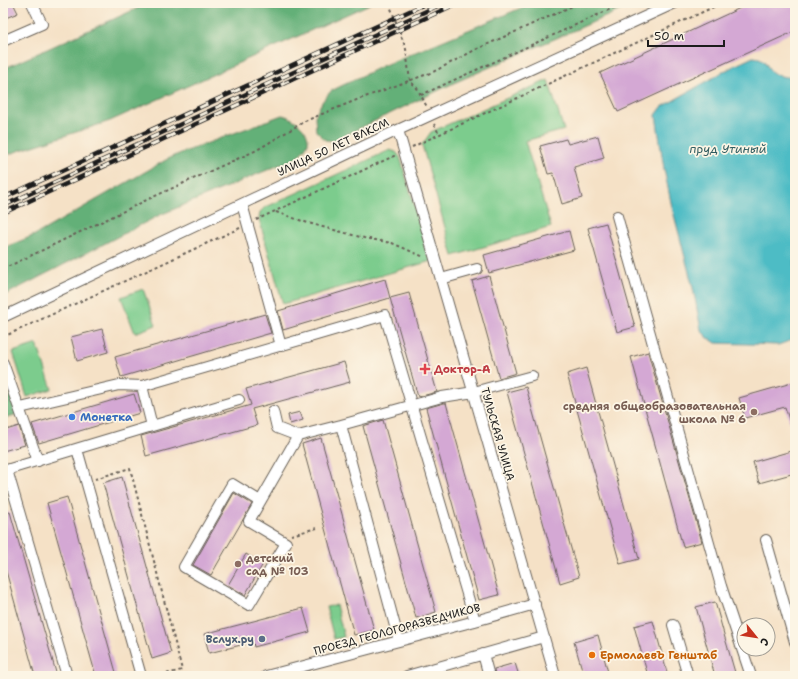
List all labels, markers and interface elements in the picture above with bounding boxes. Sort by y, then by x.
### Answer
scale bar [648,22,724,48]
text: 50 m [654,28,684,44]
street label: УЛИЦА 50 ЛЕТ ВЛКСМ [275,115,392,180]
water label: пруд Утиный [690,141,766,157]
place label: Доктор-А [434,362,491,377]
marker: Доктор-А [419,363,431,375]
street label: ТУЛЬСКАЯ УЛИЦА [477,386,518,482]
place label: средняя общеобразовательная школа № 6 [563,399,746,427]
marker: средняя общеобразовательная школа № 6 [749,407,759,417]
place label: Монетка [80,410,133,425]
marker: Монетка [67,412,77,422]
place label: детский сад № 103 [246,551,309,579]
marker: детский сад № 103 [233,559,243,569]
street label: ПРОЕЗД ГЕОЛОГОРАЗВЕДЧИКОВ [312,600,482,659]
north arrow [736,617,776,657]
place label: Вслух.ру [206,632,254,647]
marker: Вслух.ру [257,634,267,644]
text: С [756,635,772,649]
place label: ЕрмолаевЪ Генштаб [600,648,717,663]
marker: ЕрмолаевЪ Генштаб [587,650,597,660]

